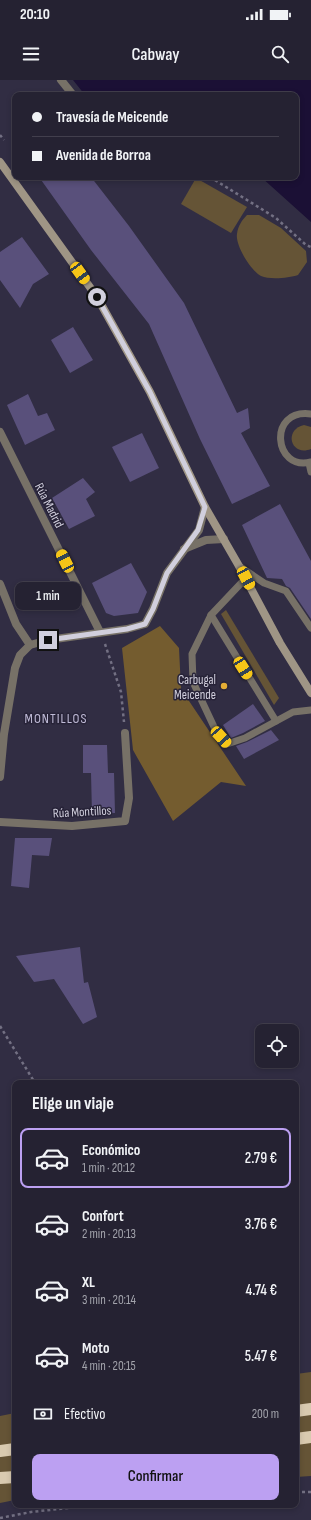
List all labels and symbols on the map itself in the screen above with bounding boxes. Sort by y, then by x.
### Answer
car [68,260,92,286]
route start [88,288,106,306]
street label: Rúa Madrid [31,480,67,531]
car [54,548,76,574]
car [235,565,257,591]
callout: 1 min [15,582,81,610]
route end [39,631,57,649]
car [232,655,254,681]
place label: Carbugal Meicende [174,672,216,703]
marker: Carbugal Meicende [219,681,229,691]
district label: MONTILLOS [25,710,87,727]
car [209,724,233,750]
street label: Rúa Montillos [52,802,112,822]

